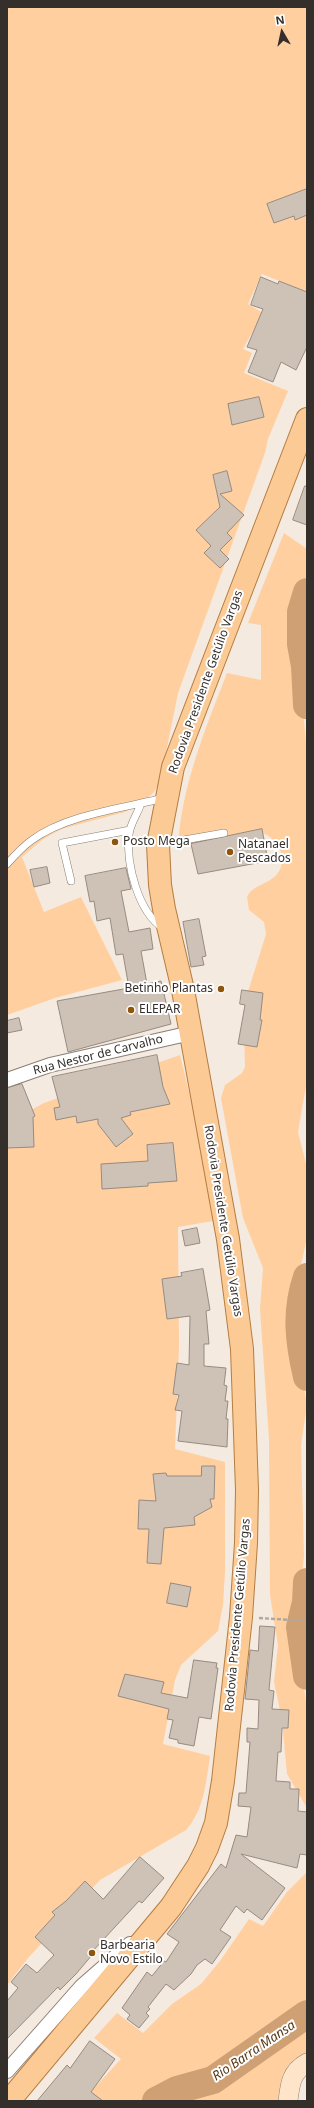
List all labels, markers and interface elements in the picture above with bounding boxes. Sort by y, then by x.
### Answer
north arrow [262,12,302,52]
text: N [274,12,286,28]
street label: Rodovia Presidente Getúlio Vargas [166,589,246,775]
place label: Posto Mega [123,835,190,849]
marker: Posto Mega [110,837,120,847]
place label: Natanael Pescados [238,838,291,866]
marker: Natanael Pescados [225,847,235,857]
place label: Betinho Plantas [124,982,213,996]
marker: Betinho Plantas [216,984,226,994]
place label: ELEPAR [139,1003,180,1017]
marker: ELEPAR [126,1005,136,1015]
street label: Rua Nestor de Carvalho [32,1032,164,1078]
street label: Rodovia Presidente Getúlio Vargas [201,1124,245,1318]
street label: Rodovia Presidente Getúlio Vargas [222,1518,254,1712]
place label: Barbearia Novo Estilo [100,1939,163,1967]
marker: Barbearia Novo Estilo [87,1948,97,1958]
water label: Rio Barra Mansa [210,2018,298,2084]

